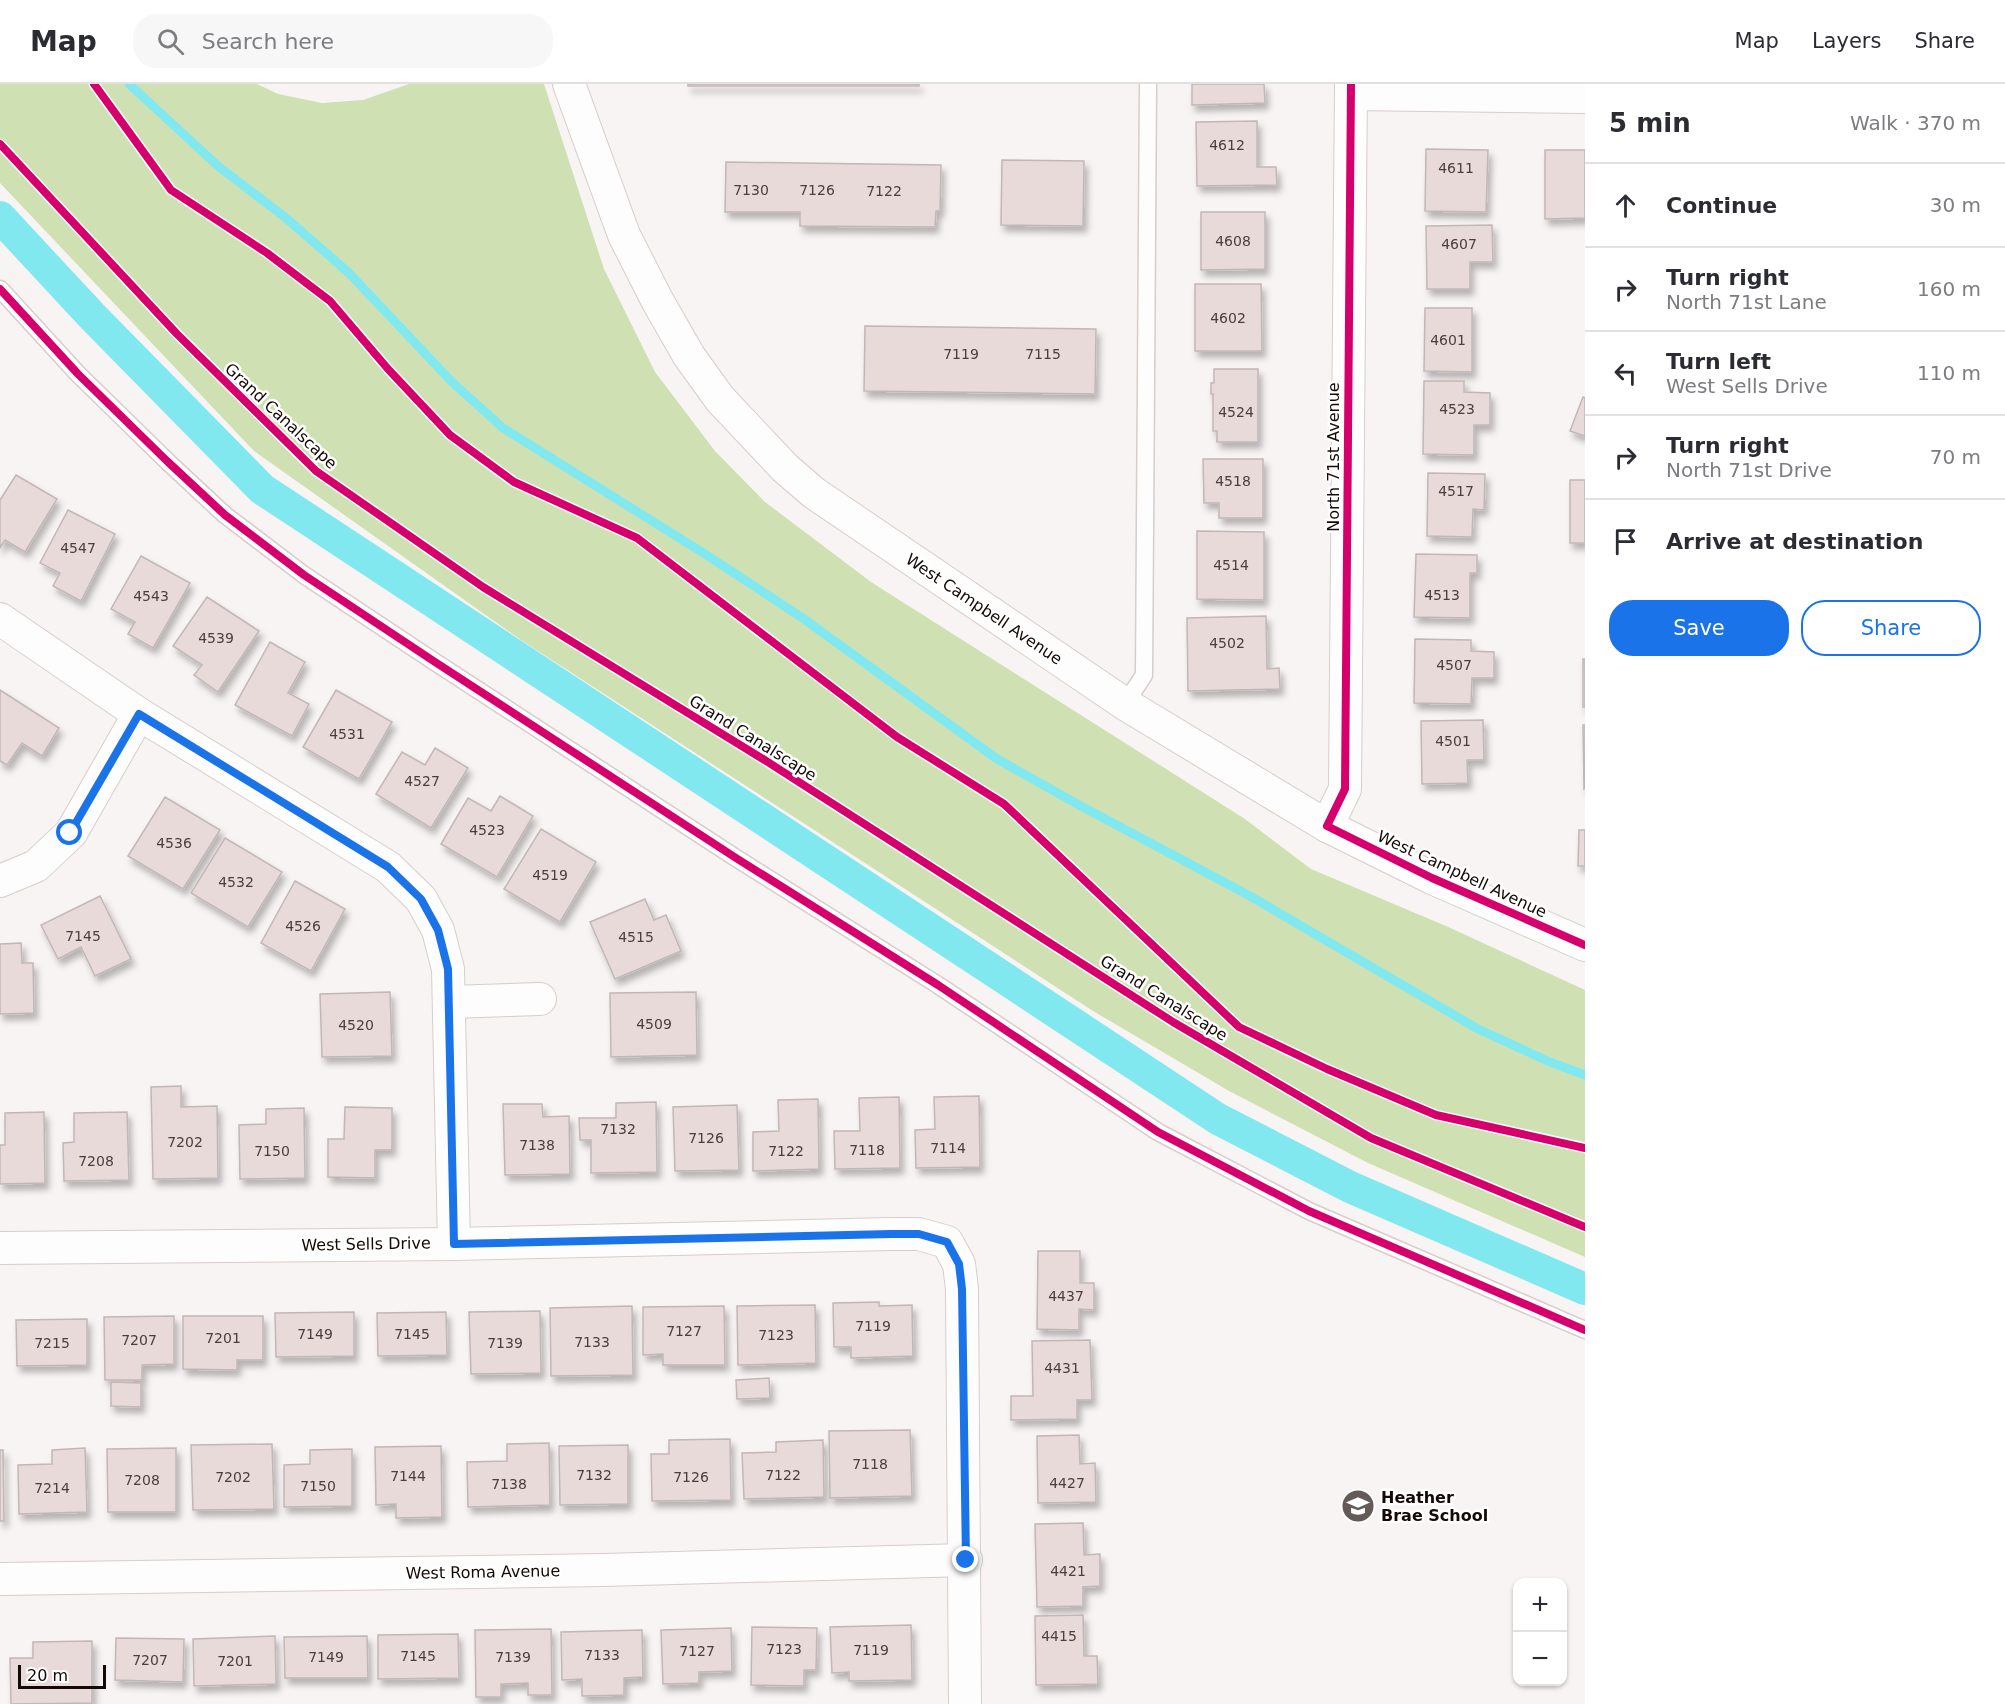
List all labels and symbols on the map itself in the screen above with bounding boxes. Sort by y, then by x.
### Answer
house number: 4612 [1209,137,1245,153]
house number: 4611 [1438,160,1474,176]
house number: 7130 [733,182,769,198]
house number: 7126 [799,182,835,198]
house number: 7122 [866,183,902,199]
house number: 4608 [1215,233,1251,249]
house number: 4607 [1441,236,1477,252]
house number: 4602 [1210,310,1246,326]
house number: 4601 [1430,332,1466,348]
house number: 7119 [943,346,979,362]
house number: 7115 [1025,346,1061,362]
street label: Grand Canalscape [221,359,341,473]
street label: North 71st Avenue [1324,382,1343,532]
house number: 4523 [1439,401,1475,417]
house number: 4524 [1218,404,1254,420]
house number: 4518 [1215,473,1251,489]
house number: 4517 [1438,483,1474,499]
house number: 4547 [60,540,96,556]
street label: West Campbell Avenue [902,550,1066,668]
house number: 4514 [1213,557,1249,573]
house number: 4513 [1424,587,1460,603]
house number: 4543 [133,588,169,604]
house number: 4539 [198,630,234,646]
house number: 4502 [1209,635,1245,651]
house number: 4507 [1436,657,1472,673]
street label: Grand Canalscape [686,691,820,785]
house number: 4531 [329,726,365,742]
house number: 4501 [1435,733,1471,749]
house number: 4527 [404,773,440,789]
route start [56,819,82,845]
house number: 4523 [469,822,505,838]
street label: West Campbell Avenue [1374,826,1550,922]
house number: 4536 [156,835,192,851]
house number: 4519 [532,867,568,883]
house number: 4532 [218,874,254,890]
house number: 4526 [285,918,321,934]
house number: 7145 [65,928,101,944]
house number: 4515 [618,929,654,945]
street label: Grand Canalscape [1097,951,1231,1045]
house number: 4509 [636,1016,672,1032]
house number: 4520 [338,1017,374,1033]
house number: 7132 [600,1121,636,1137]
house number: 7126 [688,1130,724,1146]
house number: 7202 [167,1134,203,1150]
house number: 7138 [519,1137,555,1153]
house number: 7114 [930,1140,966,1156]
house number: 7118 [849,1142,885,1158]
house number: 7150 [254,1143,290,1159]
house number: 7122 [768,1143,804,1159]
house number: 7208 [78,1153,114,1169]
street label: West Sells Drive [301,1233,431,1255]
house number: 4437 [1048,1288,1084,1304]
house number: 7119 [855,1318,891,1334]
house number: 7127 [666,1323,702,1339]
house number: 7149 [297,1326,333,1342]
house number: 7145 [394,1326,430,1342]
house number: 7123 [758,1327,794,1343]
house number: 7201 [205,1330,241,1346]
house number: 7207 [121,1332,157,1348]
house number: 7133 [574,1334,610,1350]
house number: 7215 [34,1335,70,1351]
house number: 7139 [487,1335,523,1351]
house number: 4431 [1044,1360,1080,1376]
house number: 7118 [852,1456,888,1472]
house number: 7132 [576,1467,612,1483]
house number: 7122 [765,1467,801,1483]
house number: 7144 [390,1468,426,1484]
house number: 7202 [215,1469,251,1485]
house number: 7126 [673,1469,709,1485]
house number: 7208 [124,1472,160,1488]
house number: 4427 [1049,1475,1085,1491]
house number: 7138 [491,1476,527,1492]
house number: 7150 [300,1478,336,1494]
house number: 7214 [34,1480,70,1496]
school or university icon: Heather Brae School [1340,1488,1376,1524]
place label: Heather Brae School [1381,1488,1488,1525]
route end [952,1546,978,1572]
street label: West Roma Avenue [406,1561,560,1583]
house number: 4421 [1050,1563,1086,1579]
house number: 4415 [1041,1628,1077,1644]
house number: 7123 [766,1641,802,1657]
house number: 7119 [853,1642,889,1658]
house number: 7127 [679,1643,715,1659]
house number: 7133 [584,1647,620,1663]
house number: 7145 [400,1648,436,1664]
house number: 7149 [308,1649,344,1665]
house number: 7139 [495,1649,531,1665]
house number: 7207 [132,1652,168,1668]
house number: 7201 [217,1653,253,1669]
scale bar [18,1662,106,1690]

